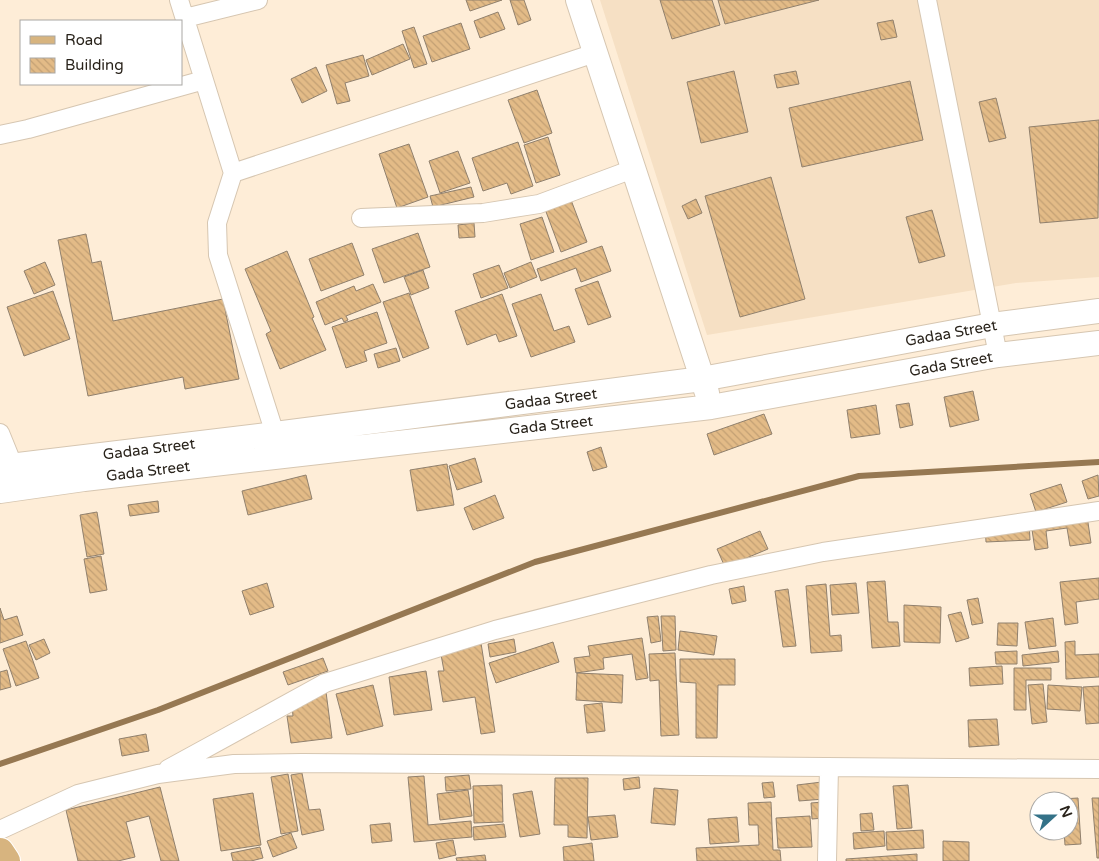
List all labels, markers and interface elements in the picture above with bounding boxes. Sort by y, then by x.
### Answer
legend [20,20,182,85]
text: Road [65,31,103,49]
text: Building [65,56,124,74]
street label: Gadaa Street [904,316,999,350]
street label: Gada Street [908,348,994,380]
street label: Gadaa Street [504,384,598,414]
street label: Gada Street [508,412,594,438]
street label: Gadaa Street [102,434,196,464]
street label: Gada Street [105,457,191,485]
north arrow [1029,791,1079,841]
text: N [1056,803,1076,820]

